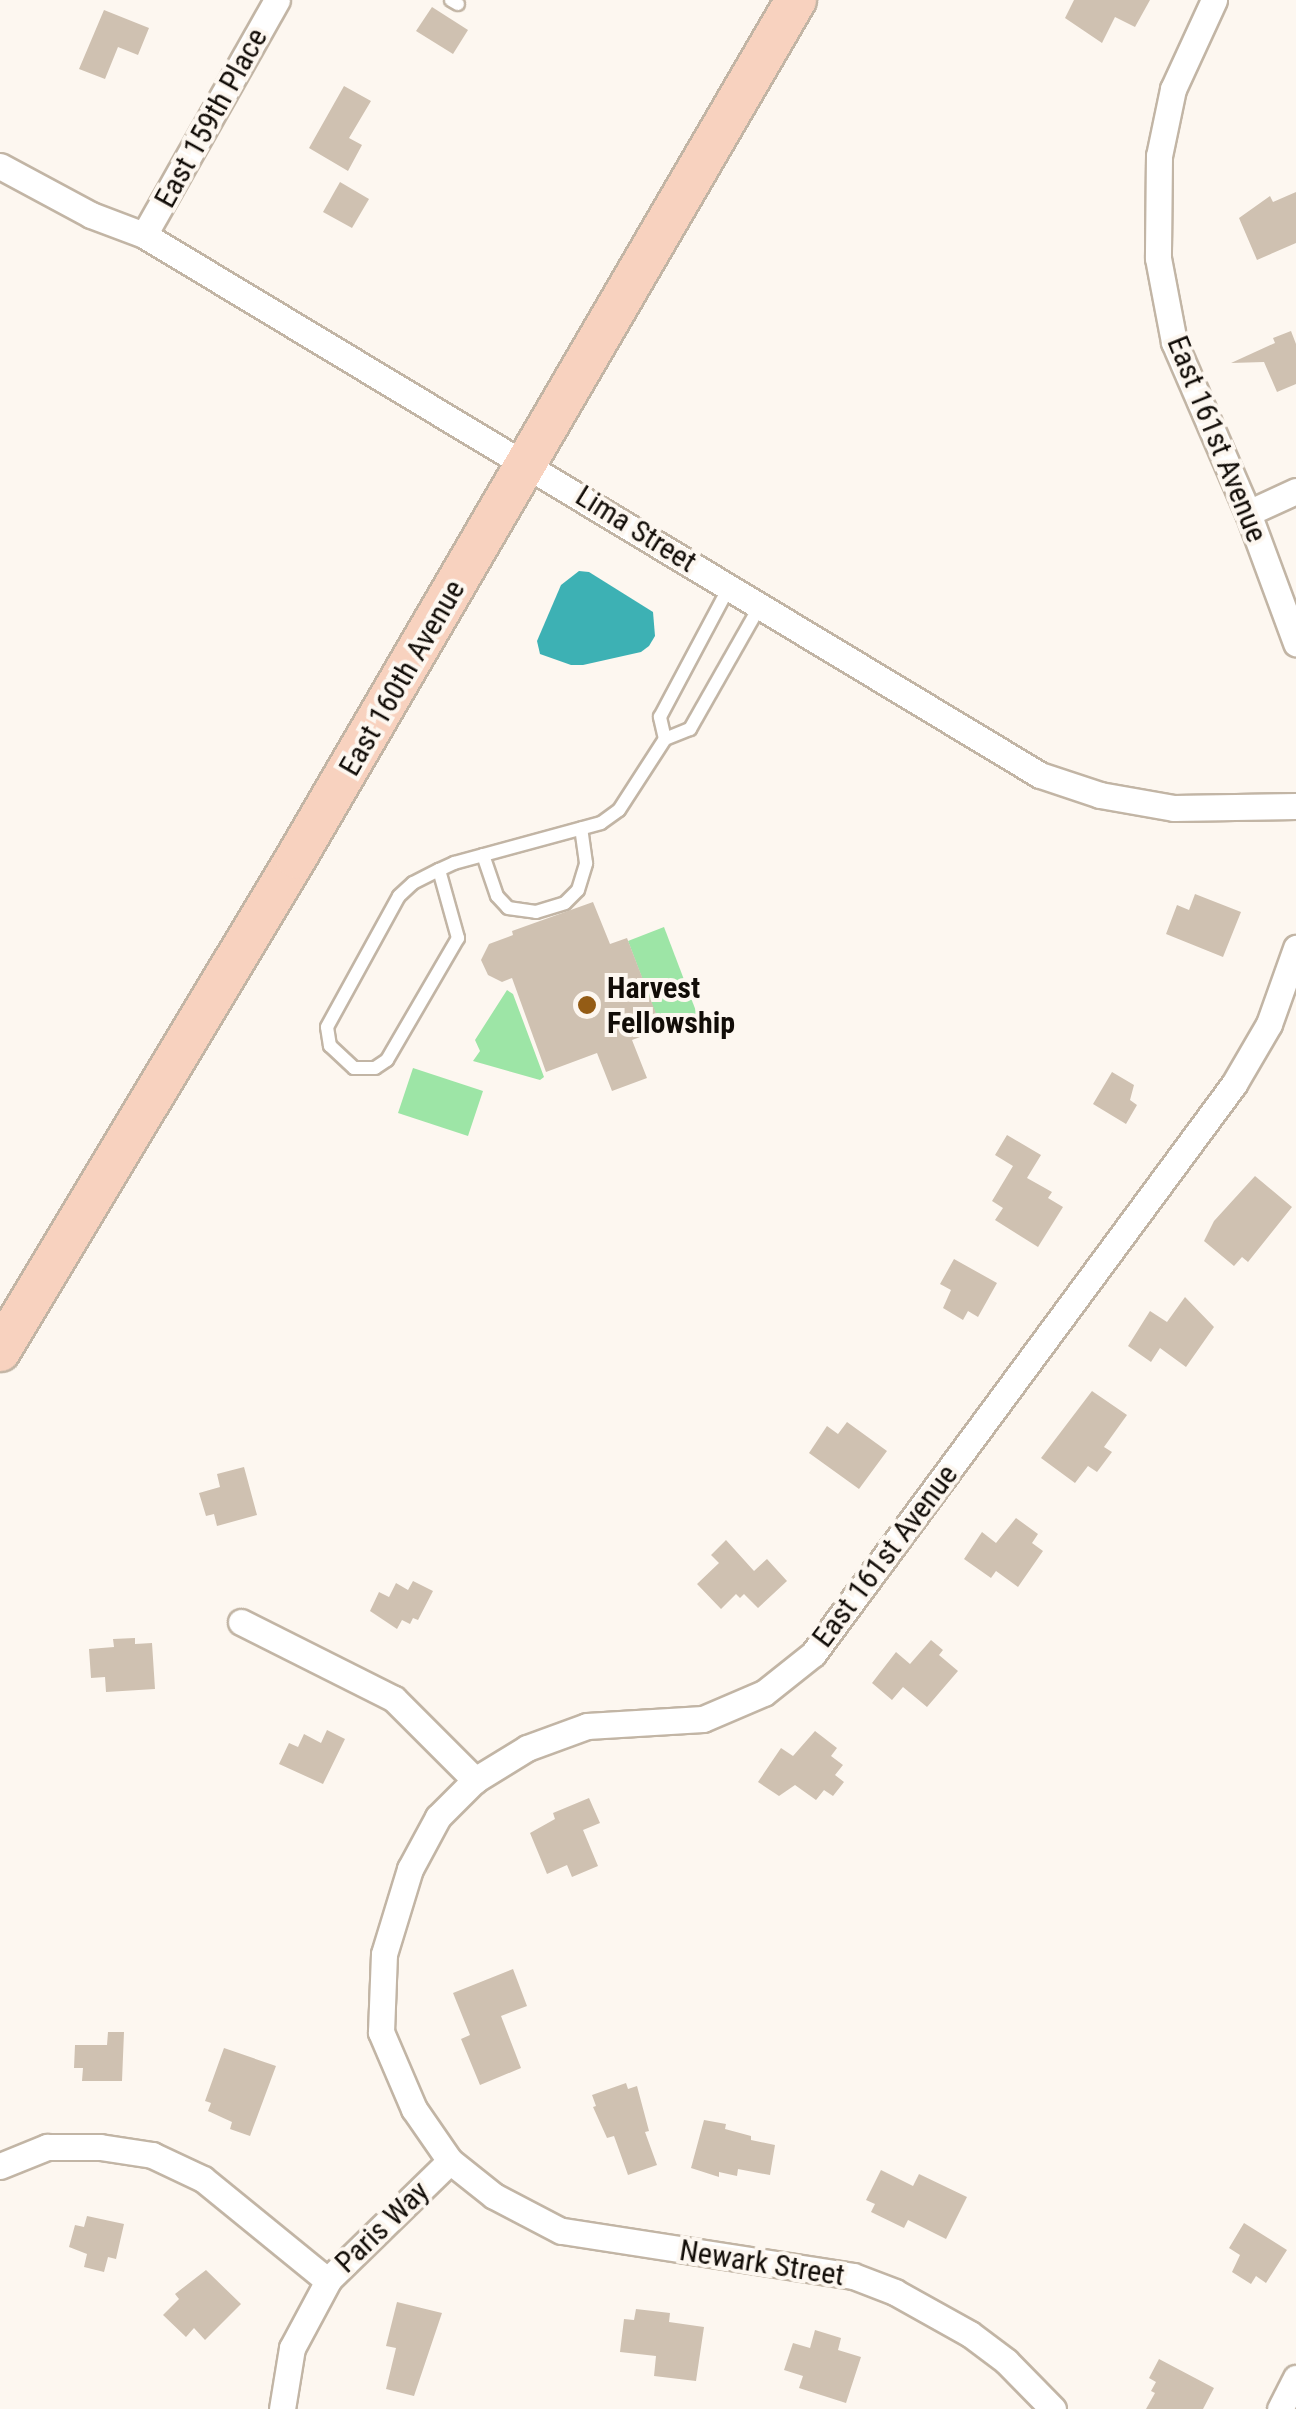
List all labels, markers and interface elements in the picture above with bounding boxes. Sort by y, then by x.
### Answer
street label: East 159th Place [147,22,275,214]
street label: East 161st Avenue [1159,331,1275,547]
street label: Lima Street [569,478,703,580]
street label: East 160th Avenue [331,574,473,782]
place label: Harvest Fellowship [607,970,735,1040]
marker: Harvest Fellowship [576,994,598,1016]
street label: East 161st Avenue [805,1458,965,1654]
street label: Paris Way [328,2174,436,2280]
street label: Newark Street [677,2232,847,2294]

